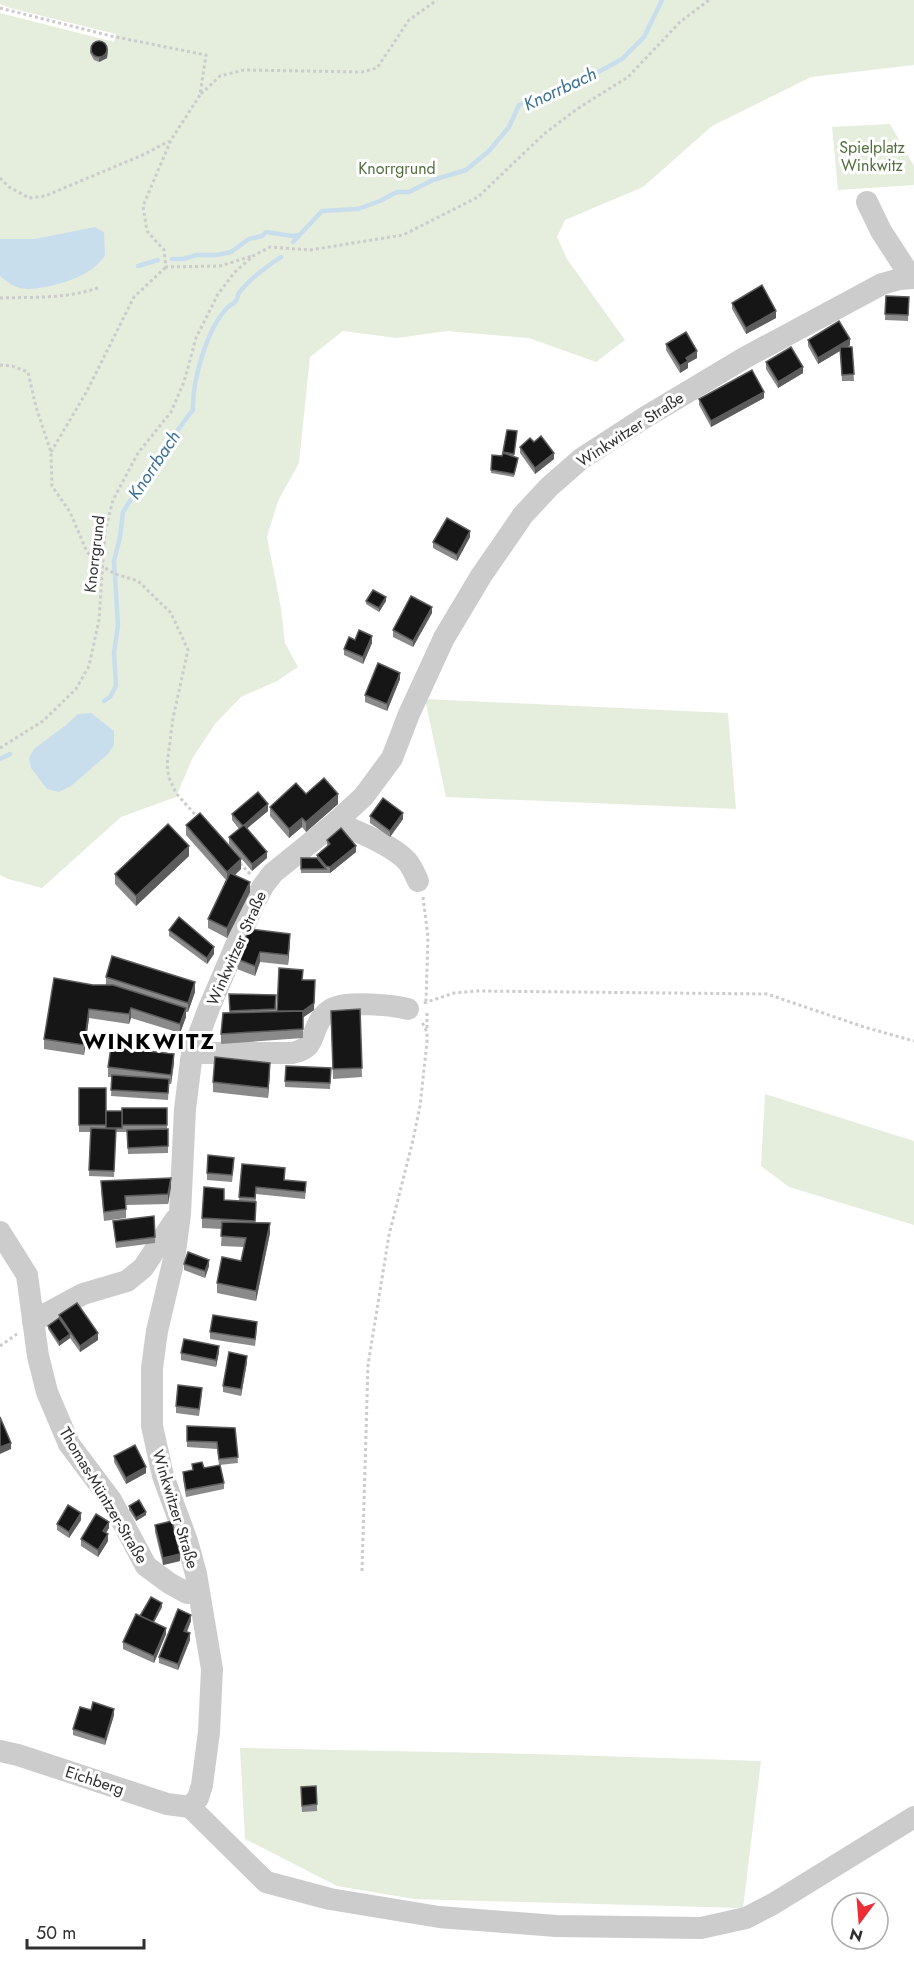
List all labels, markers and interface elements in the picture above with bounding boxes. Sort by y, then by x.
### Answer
water label: Knorrbach [519,61,601,117]
park label: Spielplatz Winkwitz [839,136,905,177]
park label: Knorrgrund [358,157,436,180]
street label: Winkwitzer Straße [572,386,688,473]
water label: Knorrbach [121,425,187,505]
street label: Knorrgrund [78,514,111,594]
street label: Winkwitzer Straße [201,887,272,1009]
district label: WINKWITZ [82,1025,216,1057]
street label: Thomas-Müntzer-Straße [54,1423,153,1568]
street label: Winkwitzer Straße [147,1447,205,1571]
street label: Eichberg [62,1760,127,1801]
north arrow [830,1891,890,1951]
scale bar [27,1912,144,1950]
text: 50 m [36,1920,76,1946]
text: N [847,1922,865,1948]

